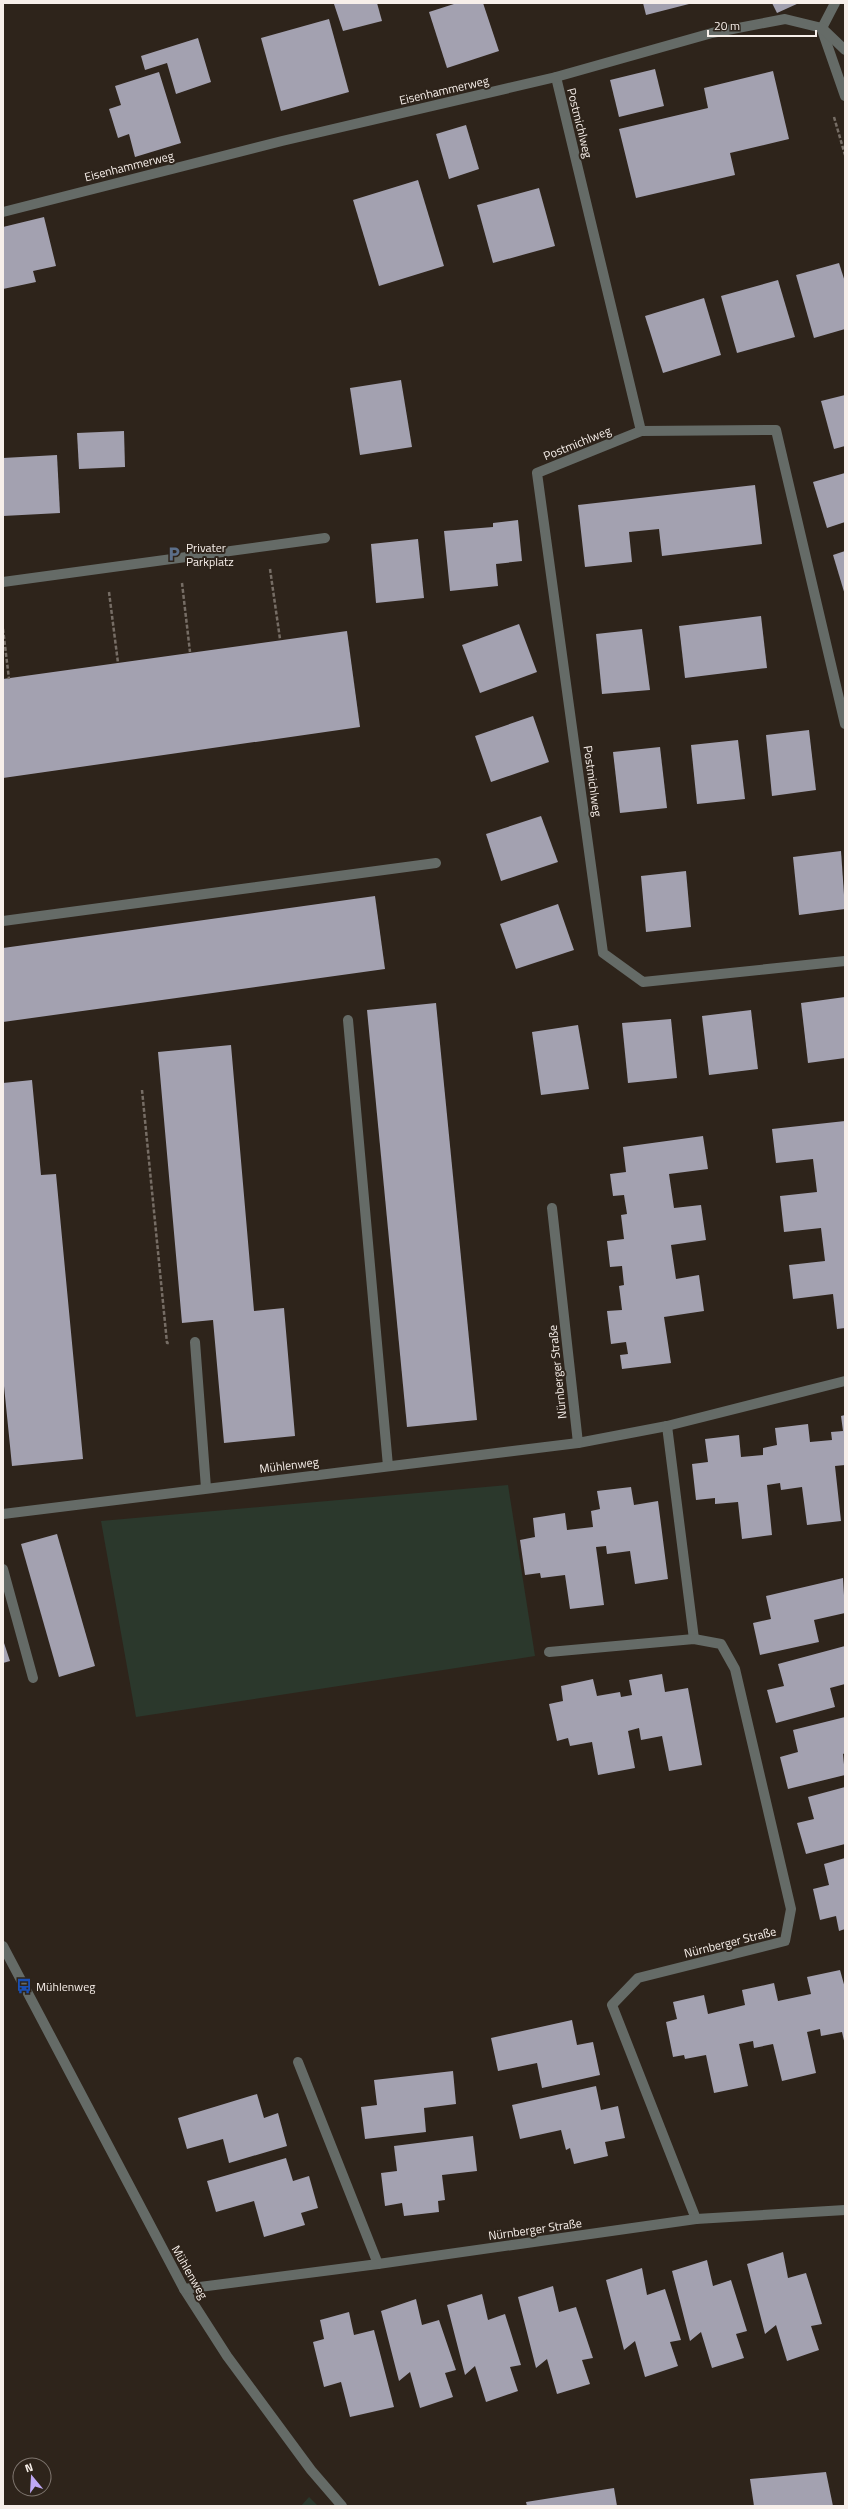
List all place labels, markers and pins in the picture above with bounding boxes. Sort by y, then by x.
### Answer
place label: Privater Parkplatz [186,538,234,571]
parking icon: Privater Parkplatz [165,545,183,563]
bus stop icon: Mühlenweg [15,1977,33,1995]
place label: Mühlenweg [36,1977,95,1996]

